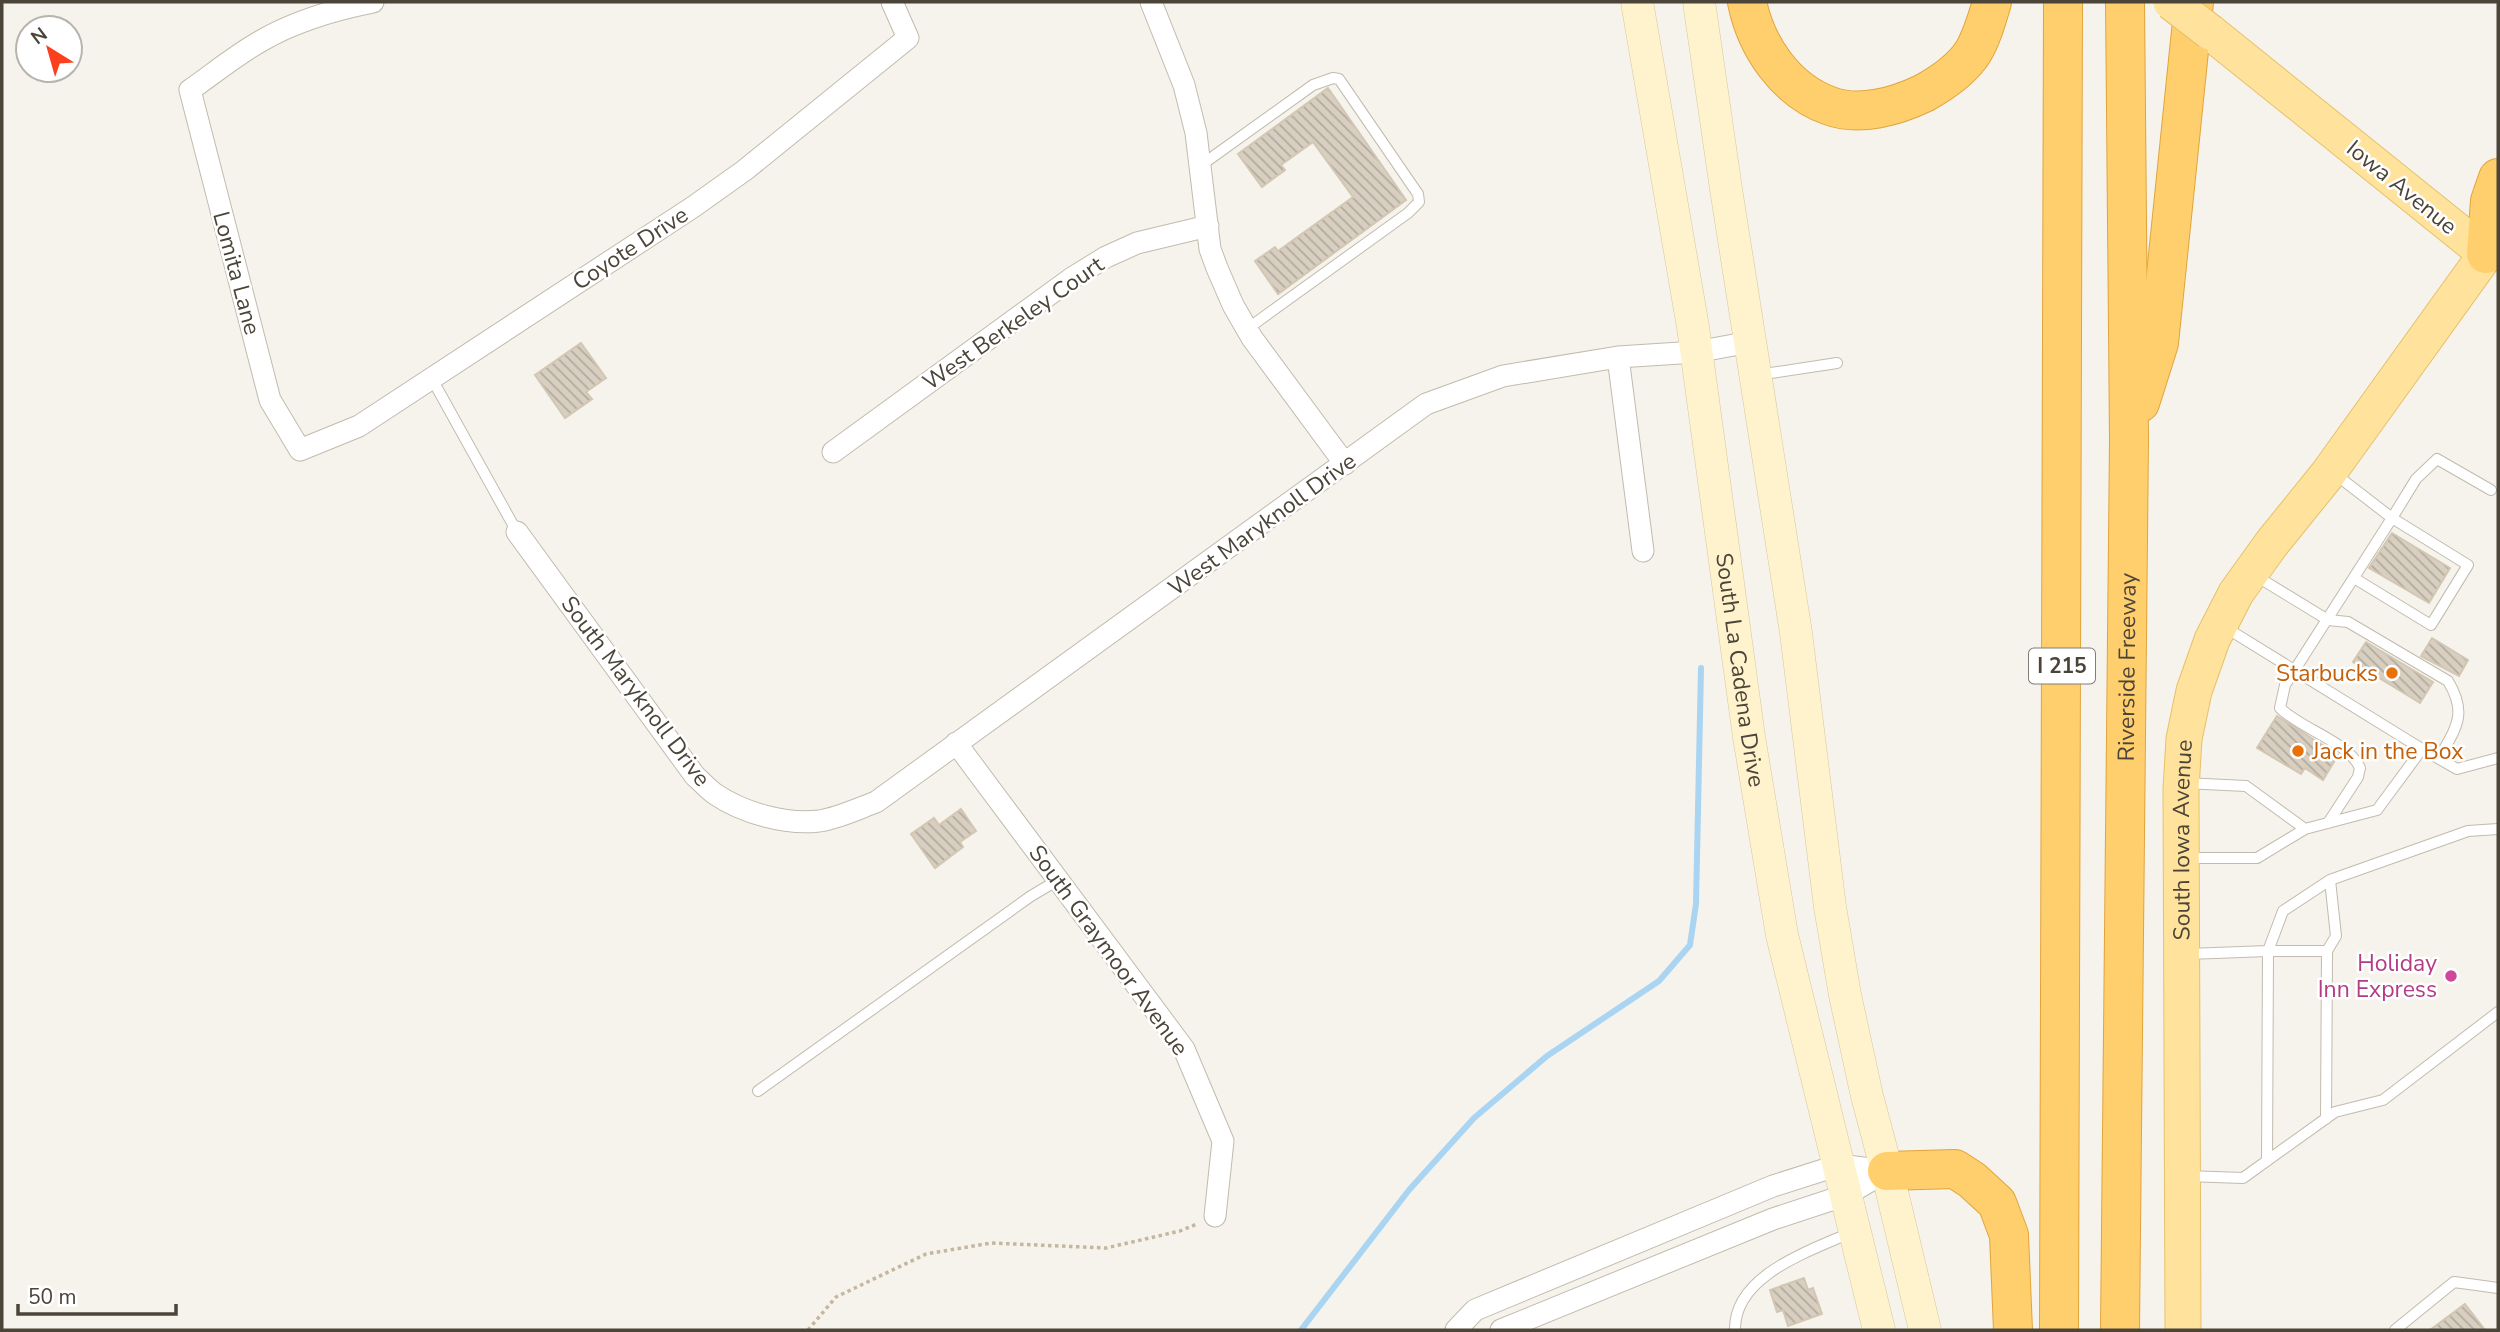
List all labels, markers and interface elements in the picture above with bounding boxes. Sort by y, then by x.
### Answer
north arrow [14,14,84,84]
text: N [26,22,53,51]
street label: Iowa Avenue [2340,133,2464,242]
street label: Coyote Drive [566,199,694,297]
street label: Lomita Lane [205,208,268,338]
street label: West Berkeley Court [917,249,1111,398]
street label: West Maryknoll Drive [1162,446,1362,603]
street label: South La Cadena Drive [1708,551,1772,790]
street label: Riverside Freeway [2111,572,2144,762]
street label: South Maryknoll Drive [554,590,717,793]
road number: I 215 [2029,648,2095,684]
place label: Starbucks [2276,658,2378,689]
marker: Starbucks [2384,665,2400,681]
place label: Jack in the Box [2311,736,2463,767]
street label: South Iowa Avenue [2166,739,2200,941]
marker: Jack in the Box [2290,743,2306,759]
street label: South Graymoor Avenue [1022,839,1196,1062]
place label: Holiday Inn Express [2318,948,2437,1005]
marker: Holiday Inn Express [2443,968,2459,984]
scale bar [18,1272,175,1316]
text: 50 m [28,1283,77,1311]

